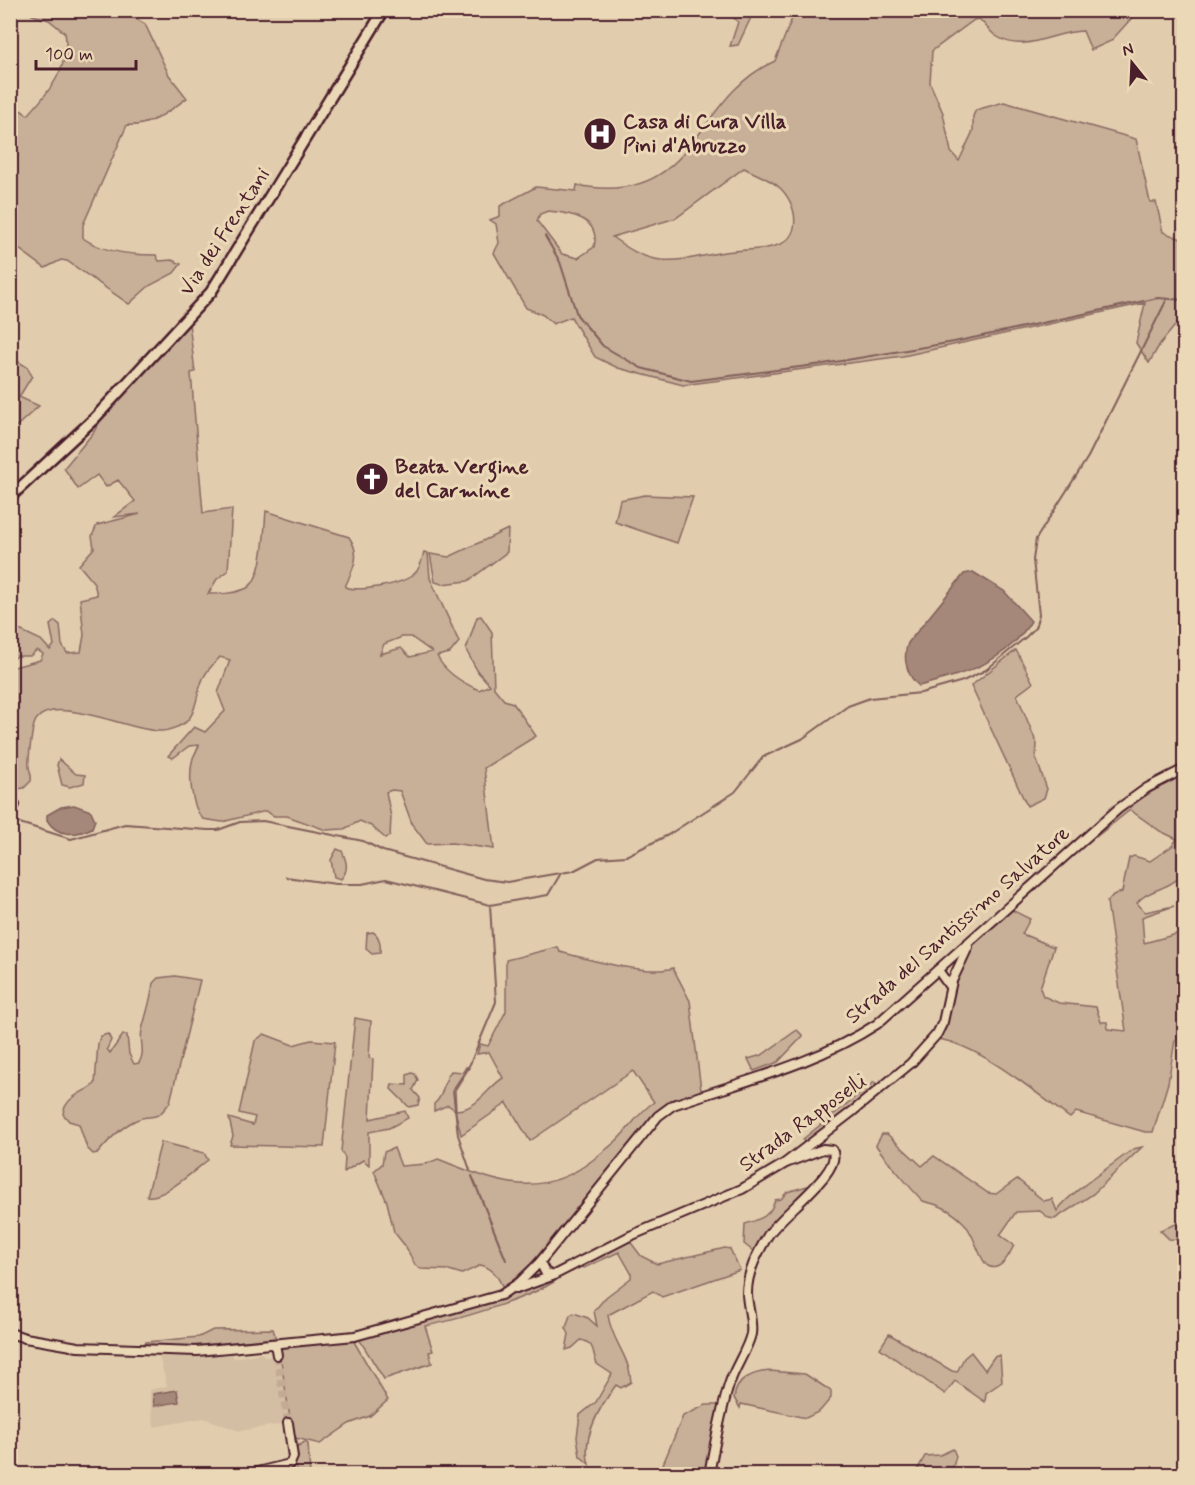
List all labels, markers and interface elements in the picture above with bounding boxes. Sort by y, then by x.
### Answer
scale bar [36,33,136,71]
north arrow [1102,33,1162,93]
text: N [1120,39,1136,62]
text: 100 m [45,43,93,67]
place label: Casa di Cura Villa Pini d'Abruzzo [623,108,787,160]
hospital icon: Casa di Cura Villa Pini d'Abruzzo [582,116,618,152]
street label: Via dei Frentani [173,162,277,301]
place label: Beata Vergine del Carmine [395,453,529,505]
church icon: Beata Vergine del Carmine [354,461,390,497]
street label: Strada del Santissimo Salvatore [840,820,1076,1030]
street label: Strada Rapposelli [734,1067,872,1179]

